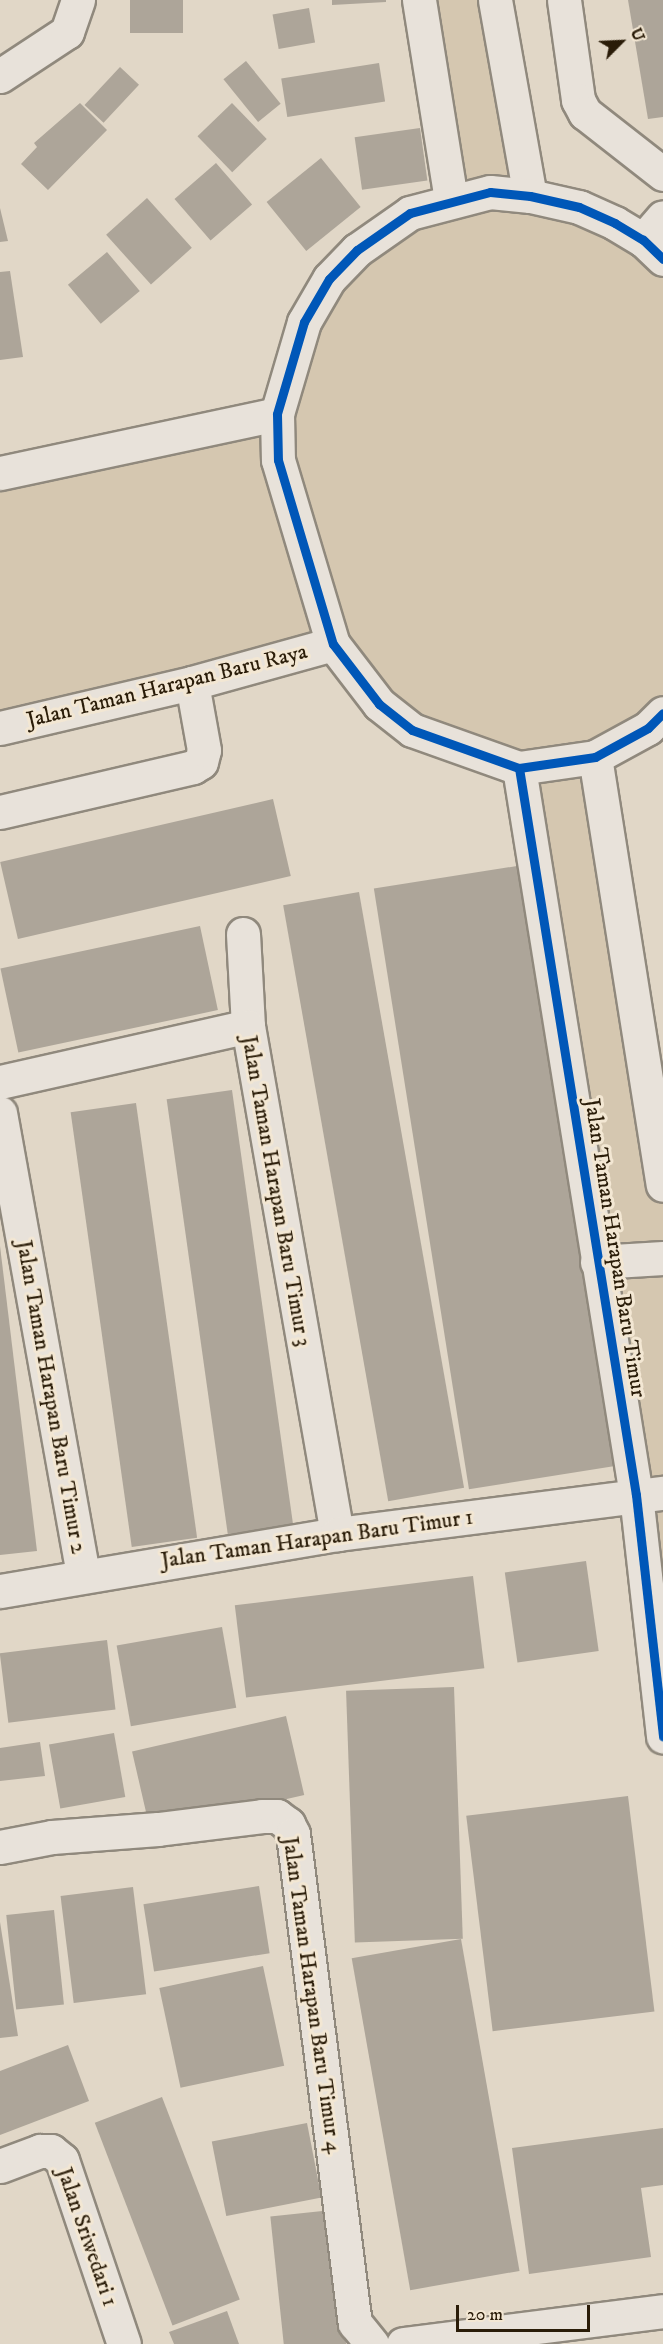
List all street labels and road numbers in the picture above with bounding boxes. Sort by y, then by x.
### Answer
street label: Jalan Taman Harapan Baru Raya [24,638,310,734]
street label: Jalan Taman Harapan Baru Timur 3 [236,1034,316,1348]
street label: Jalan Taman Harapan Baru Timur [578,1097,652,1399]
street label: Jalan Taman Harapan Baru Timur 2 [10,1238,92,1556]
street label: Jalan Taman Harapan Baru Timur 1 [159,1504,475,1574]
street label: Jalan Taman Harapan Baru Timur 4 [277,1835,347,2155]
street label: Jalan Sriwedari 1 [51,2164,123,2310]

